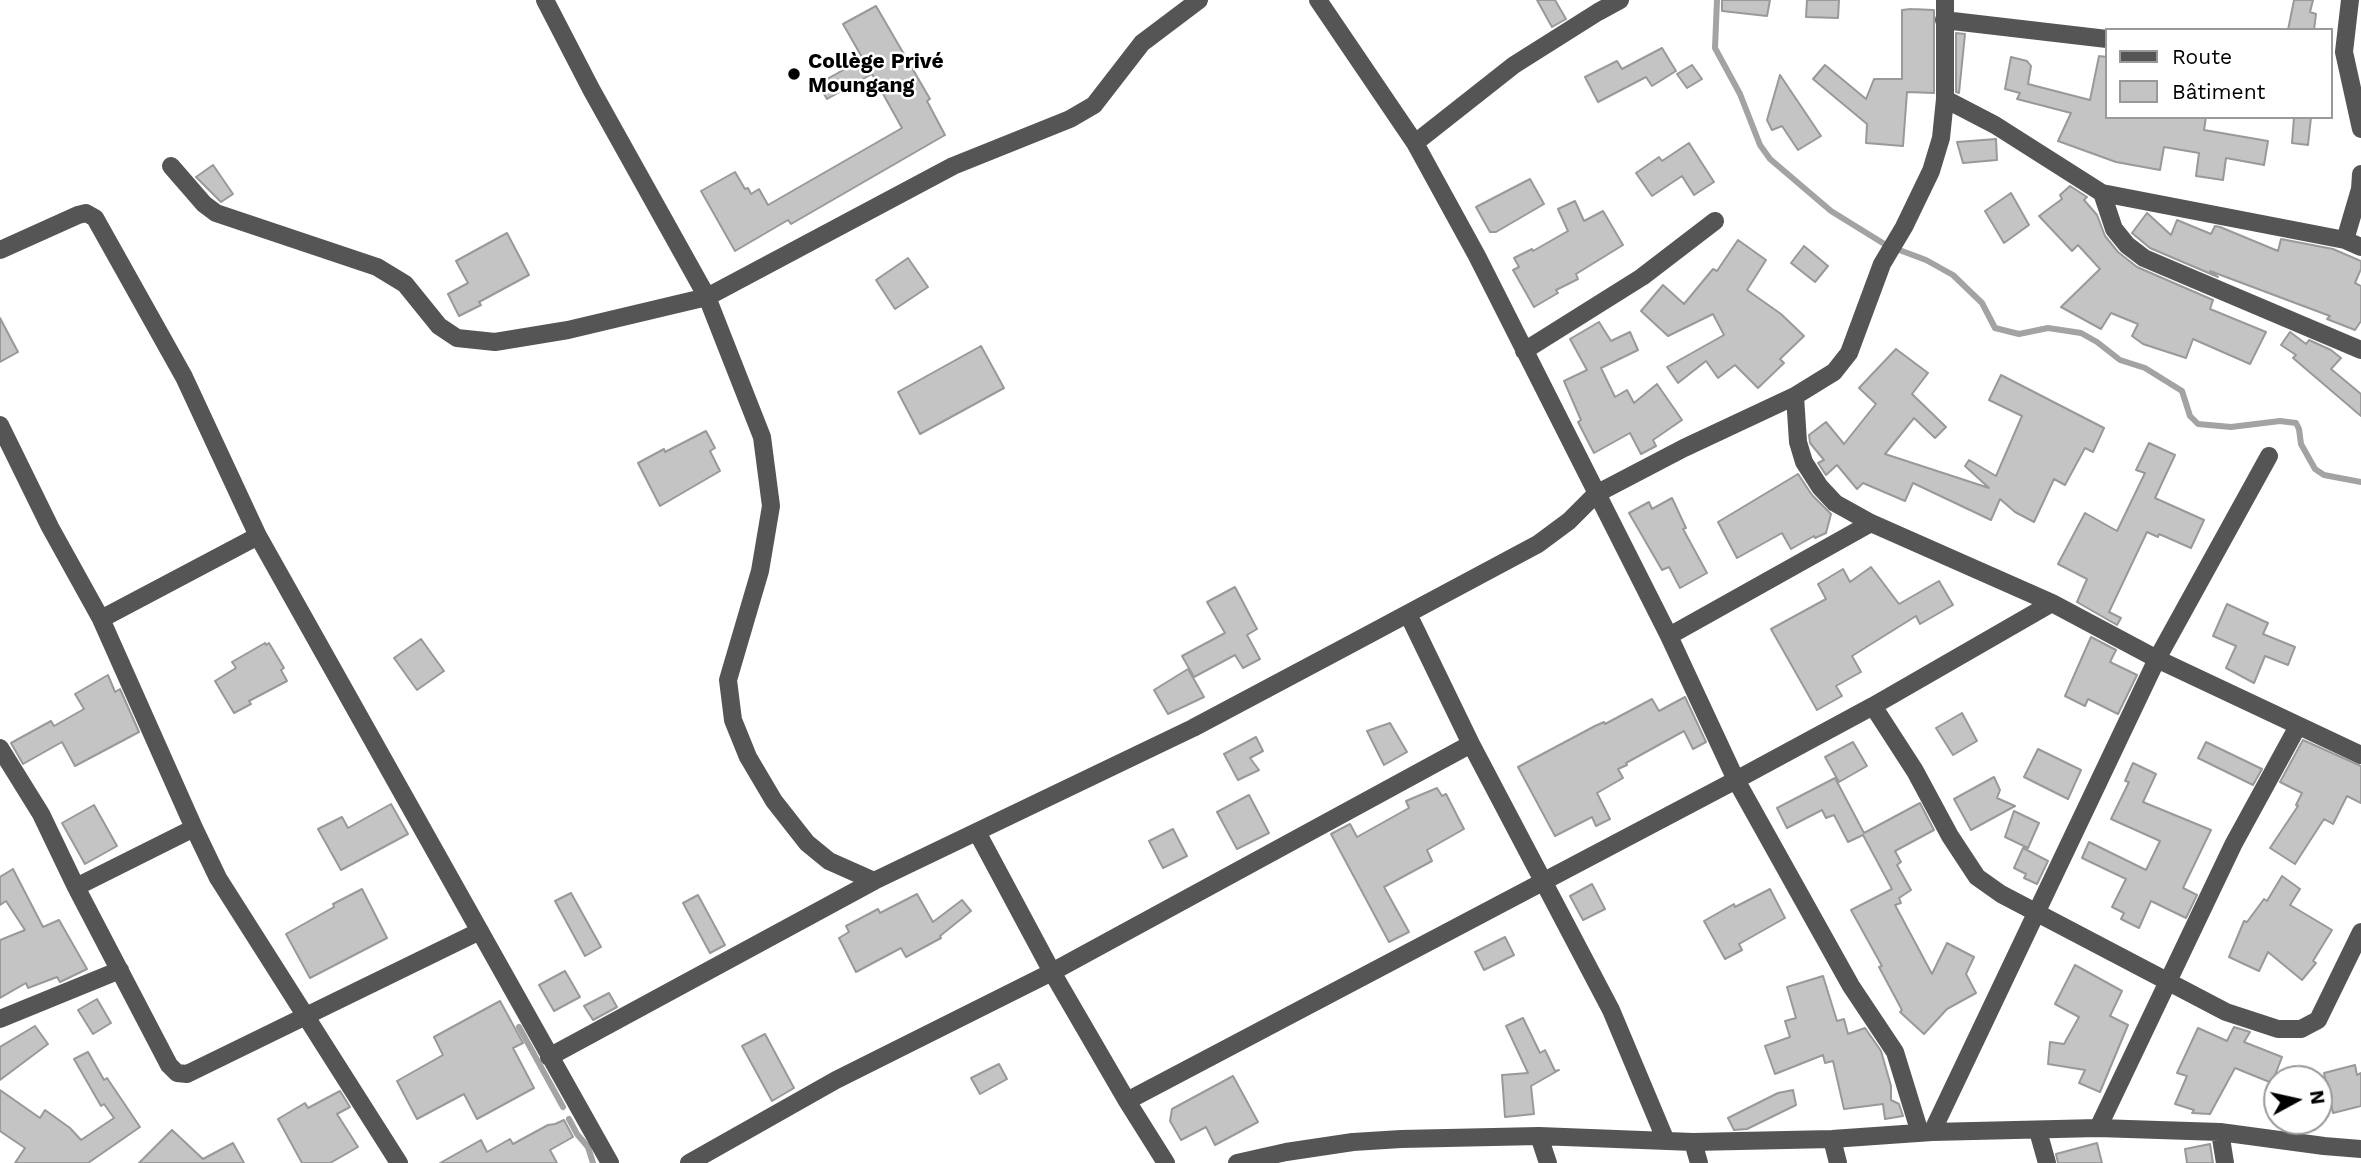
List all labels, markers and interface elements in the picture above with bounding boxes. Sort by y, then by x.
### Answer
legend [2106,28,2333,119]
text: Route [2172,44,2232,69]
place label: Collège Privé Moungang [808,49,944,99]
marker: Collège Privé Moungang [786,66,802,82]
text: Bâtiment [2172,79,2265,104]
north arrow [2263,1065,2333,1135]
text: N [2305,1089,2330,1106]

